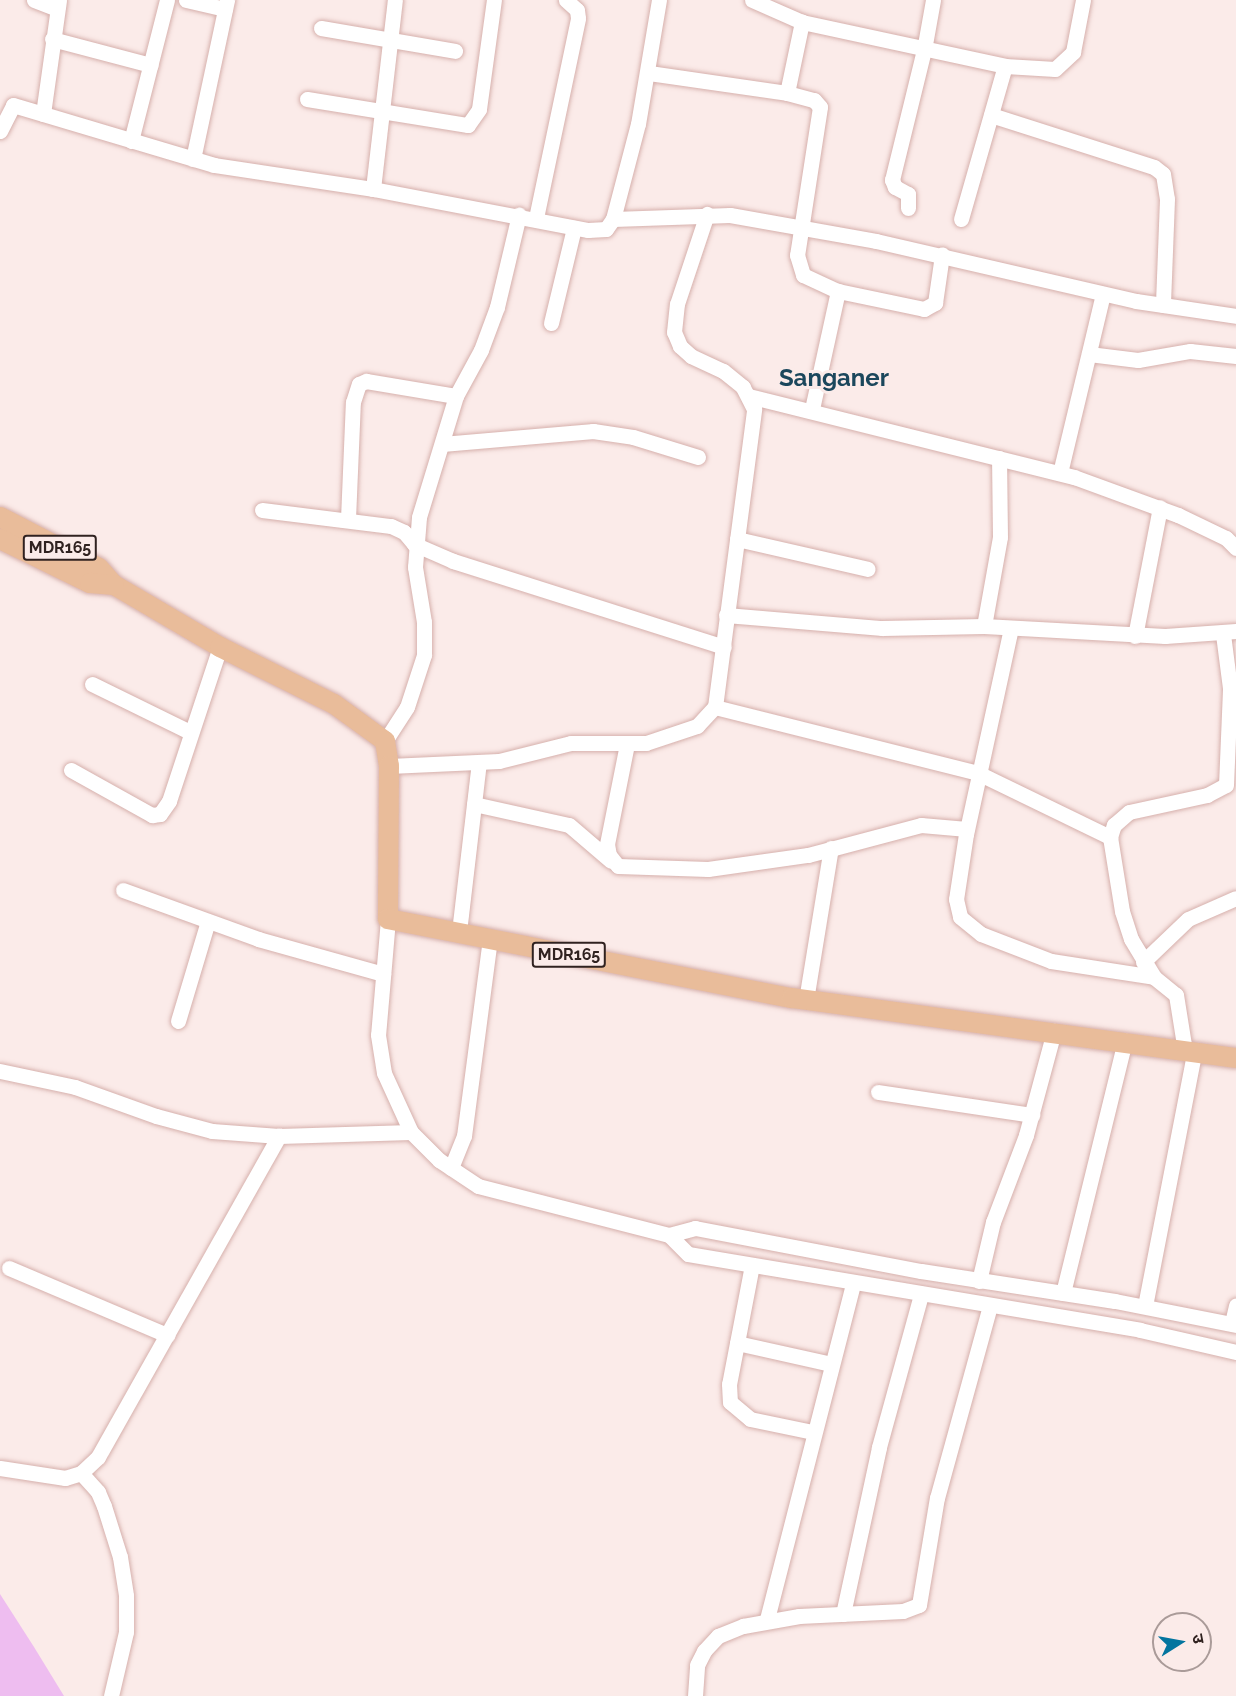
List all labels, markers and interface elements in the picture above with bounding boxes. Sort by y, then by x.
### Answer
district label: Sanganer [779,364,889,392]
road number: MDR165 [22,535,98,561]
road number: MDR165 [532,942,606,968]
north arrow [1152,1612,1212,1672]
text: उ [1188,1632,1208,1645]

